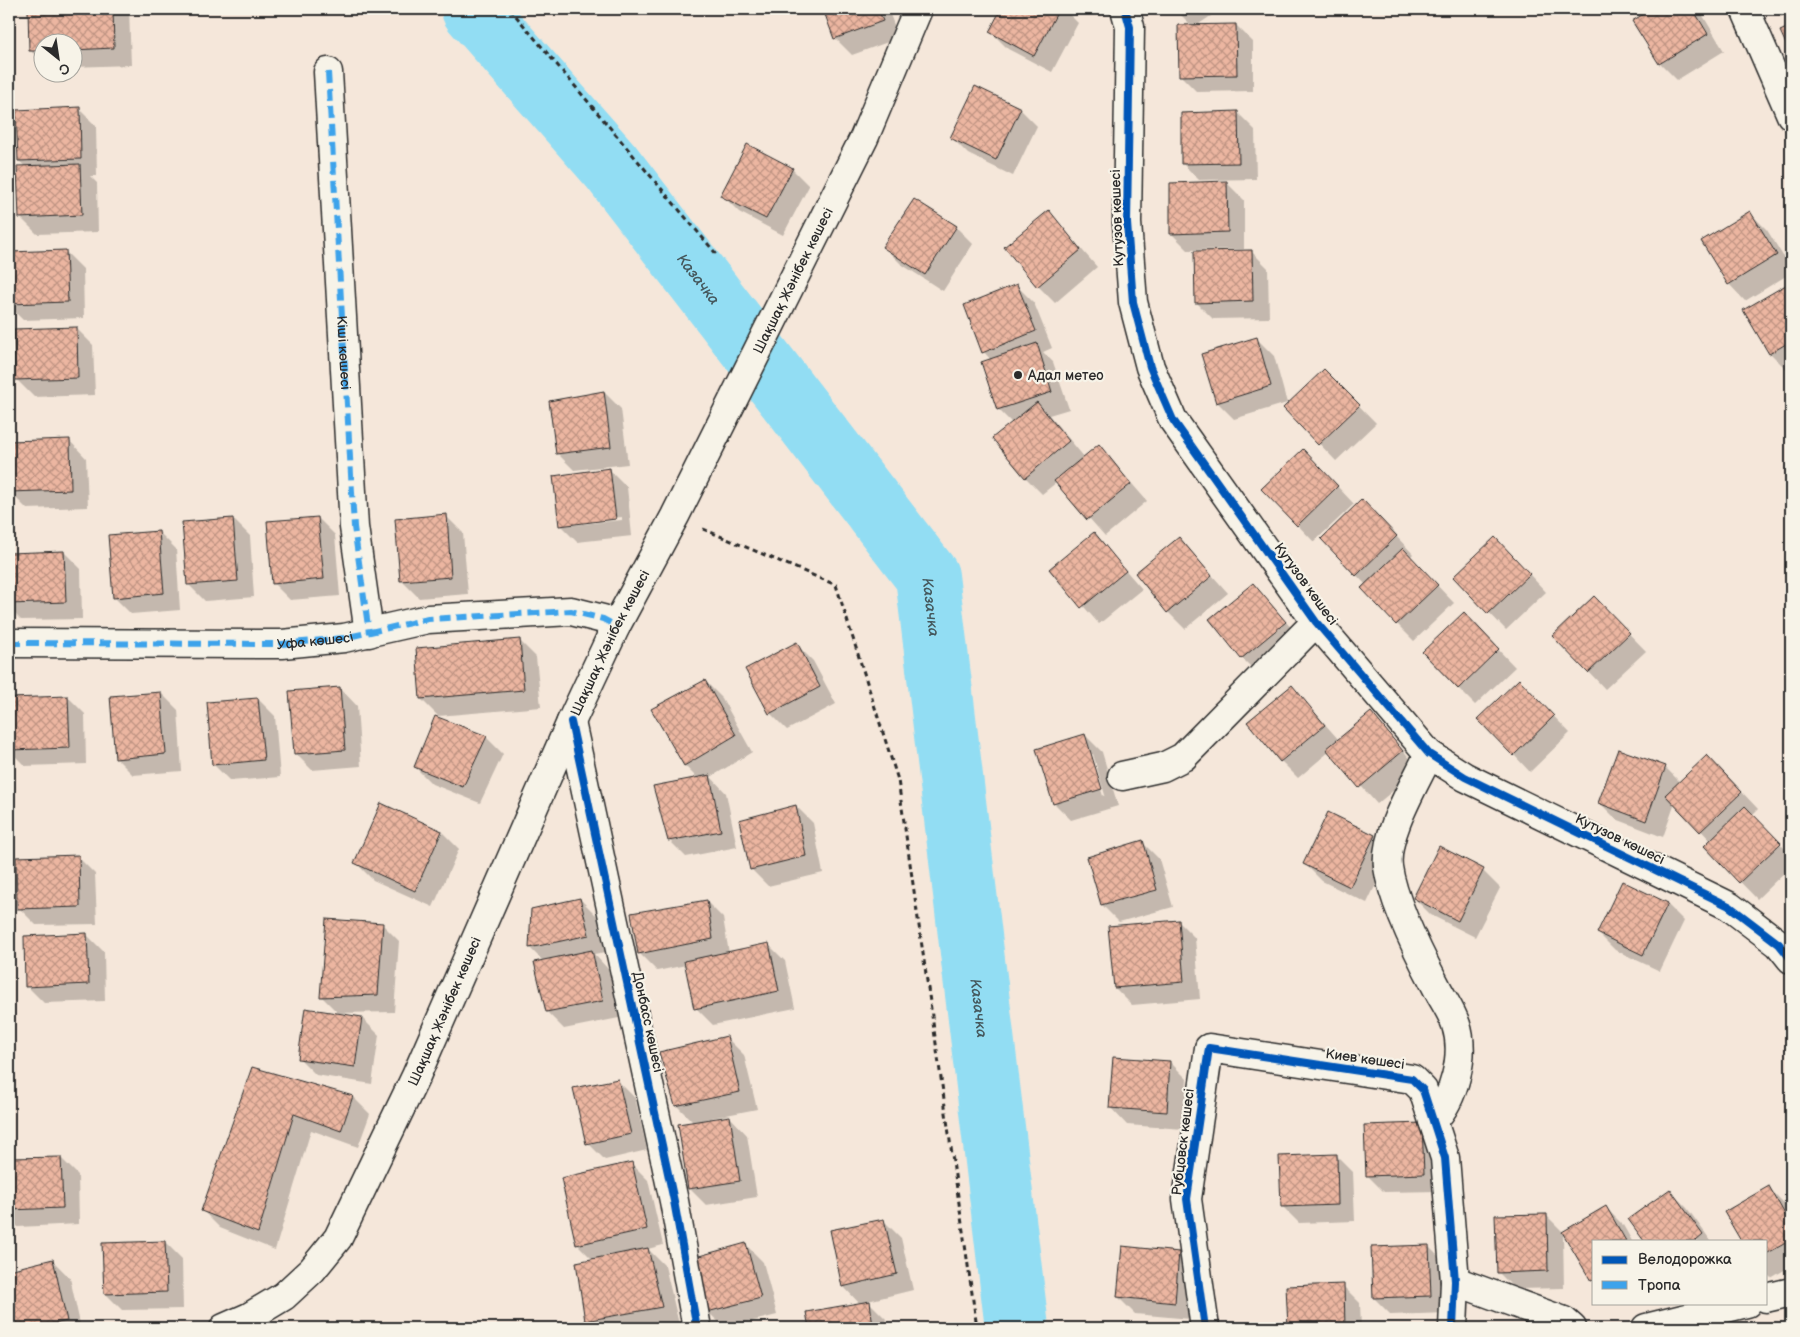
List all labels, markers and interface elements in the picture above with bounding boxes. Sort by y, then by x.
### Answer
north arrow [32,32,82,82]
text: С [56,59,73,79]
street label: Кутузов көшесі [1107,169,1127,267]
street label: Шақшақ Жәнібек көшесі [749,205,836,356]
water label: Казачка [673,250,724,309]
street label: Кіші көшесі [333,315,355,390]
place label: Адал метео [1027,367,1104,384]
marker: Адал метео [1012,369,1024,381]
street label: Кутузов көшесі [1270,540,1342,628]
street label: Шақшақ Жәнібек көшесі [567,567,653,719]
water label: Казачка [918,577,944,638]
street label: Уфа көшесі [277,628,355,653]
street label: Кутузов көшесі [1572,810,1668,868]
street label: Шақшақ Жәнібек көшесі [404,934,484,1089]
street label: Донбасс көшесі [629,970,667,1074]
water label: Казачка [966,978,992,1039]
street label: Киев көшесі [1324,1045,1406,1073]
street label: Рубцовск көшесі [1168,1087,1198,1197]
legend [1592,1240,1768,1304]
text: Велодорожка [1638,1250,1732,1269]
text: Тропа [1638,1276,1681,1295]

